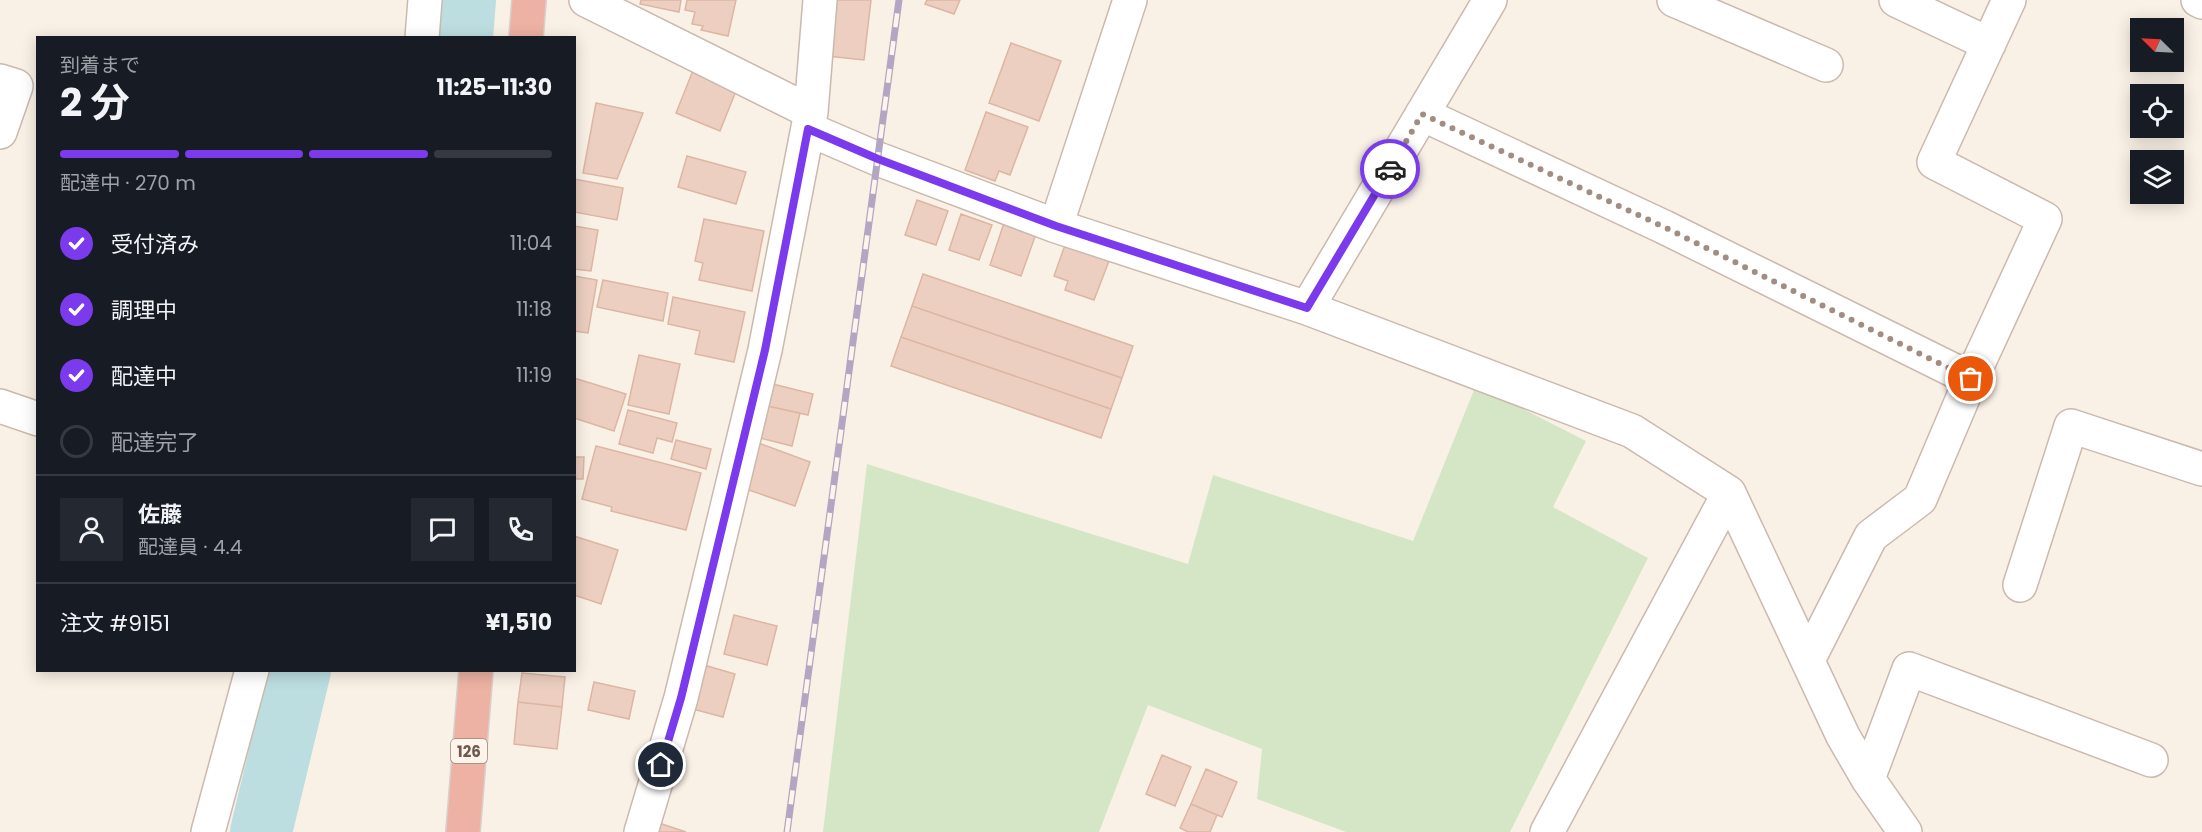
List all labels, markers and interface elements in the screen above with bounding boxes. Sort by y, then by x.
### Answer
north arrow [2130,18,2184,72]
map controls [2130,18,2184,204]
text: 到着まで [60,51,140,79]
text: 11:25–11:30 [437,72,552,103]
text: 2 分 [60,75,130,130]
button: locate [2130,84,2184,138]
courier [1360,139,1420,199]
button: layers [2130,150,2184,204]
icon: car [1374,153,1407,186]
text: 配達中 · 270 m [60,169,196,197]
icon: check [60,227,93,260]
text: 受付済み [111,229,199,260]
text: 11:04 [510,229,552,257]
icon: check [60,293,93,326]
text: 調理中 [111,295,177,326]
text: 11:18 [516,295,552,323]
pin [1945,353,1996,404]
icon: check [60,359,93,392]
text: 配達中 [111,361,177,392]
text: 11:19 [516,361,552,389]
icon: bag [1954,362,1987,395]
text: 配達完了 [111,427,199,458]
button: person [60,498,123,561]
button: chat [411,498,474,561]
button: phone [489,498,552,561]
text: 佐藤 [138,499,182,530]
text: 配達員 · 4.4 [138,533,242,561]
text: ¥1,510 [486,607,552,638]
text: 注文 #9151 [60,608,170,639]
road number: 126 [451,739,487,763]
pin [635,739,686,790]
icon: home [644,748,677,781]

